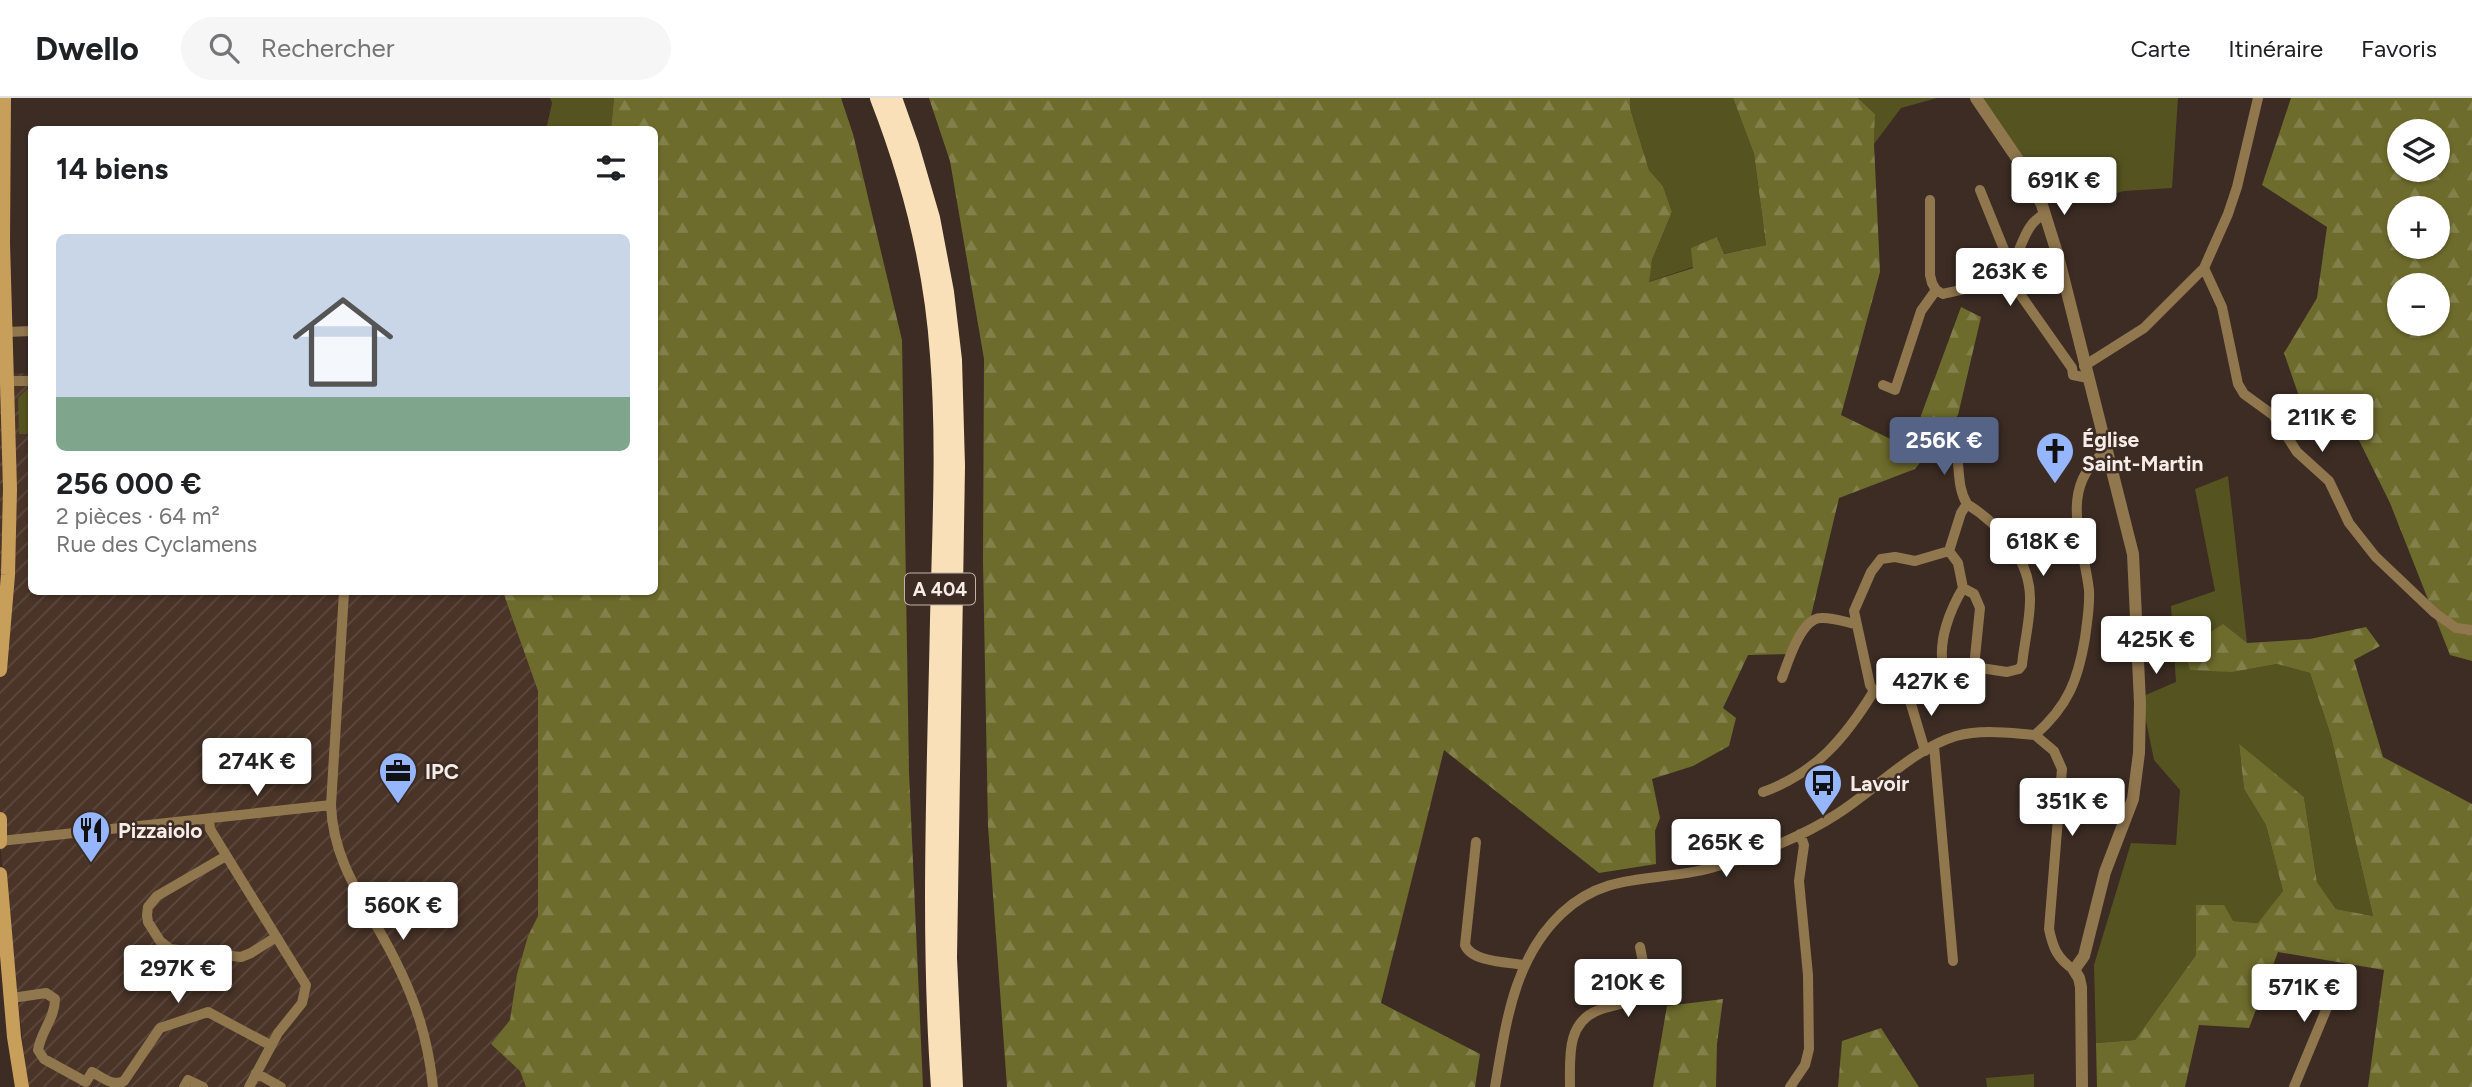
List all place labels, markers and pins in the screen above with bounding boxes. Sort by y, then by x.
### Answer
pin: 691K € [2007,158,2121,217]
pin: 263K € [1953,248,2067,308]
pin: 211K € [2265,394,2379,454]
pin: 256K € [1887,418,2001,477]
place label: Église Saint-Martin [2082,427,2203,476]
church icon: Église Saint-Martin [2034,430,2076,485]
pin: 618K € [1986,518,2100,578]
pin: 425K € [2099,616,2213,676]
pin: 427K € [1874,658,1988,718]
pin: 274K € [200,738,314,798]
office icon: IPC [377,750,419,805]
place label: IPC [425,759,459,784]
bus stop icon: Lavoir [1802,762,1844,817]
place label: Lavoir [1850,771,1909,796]
pin: 351K € [2015,778,2129,838]
restaurant icon: Pizzaiolo [70,809,112,864]
place label: Pizzaiolo [118,818,202,843]
pin: 265K € [1669,820,1783,879]
pin: 560K € [346,882,460,942]
pin: 297K € [121,946,235,1005]
pin: 210K € [1571,960,1685,1019]
pin: 571K € [2247,964,2361,1024]

